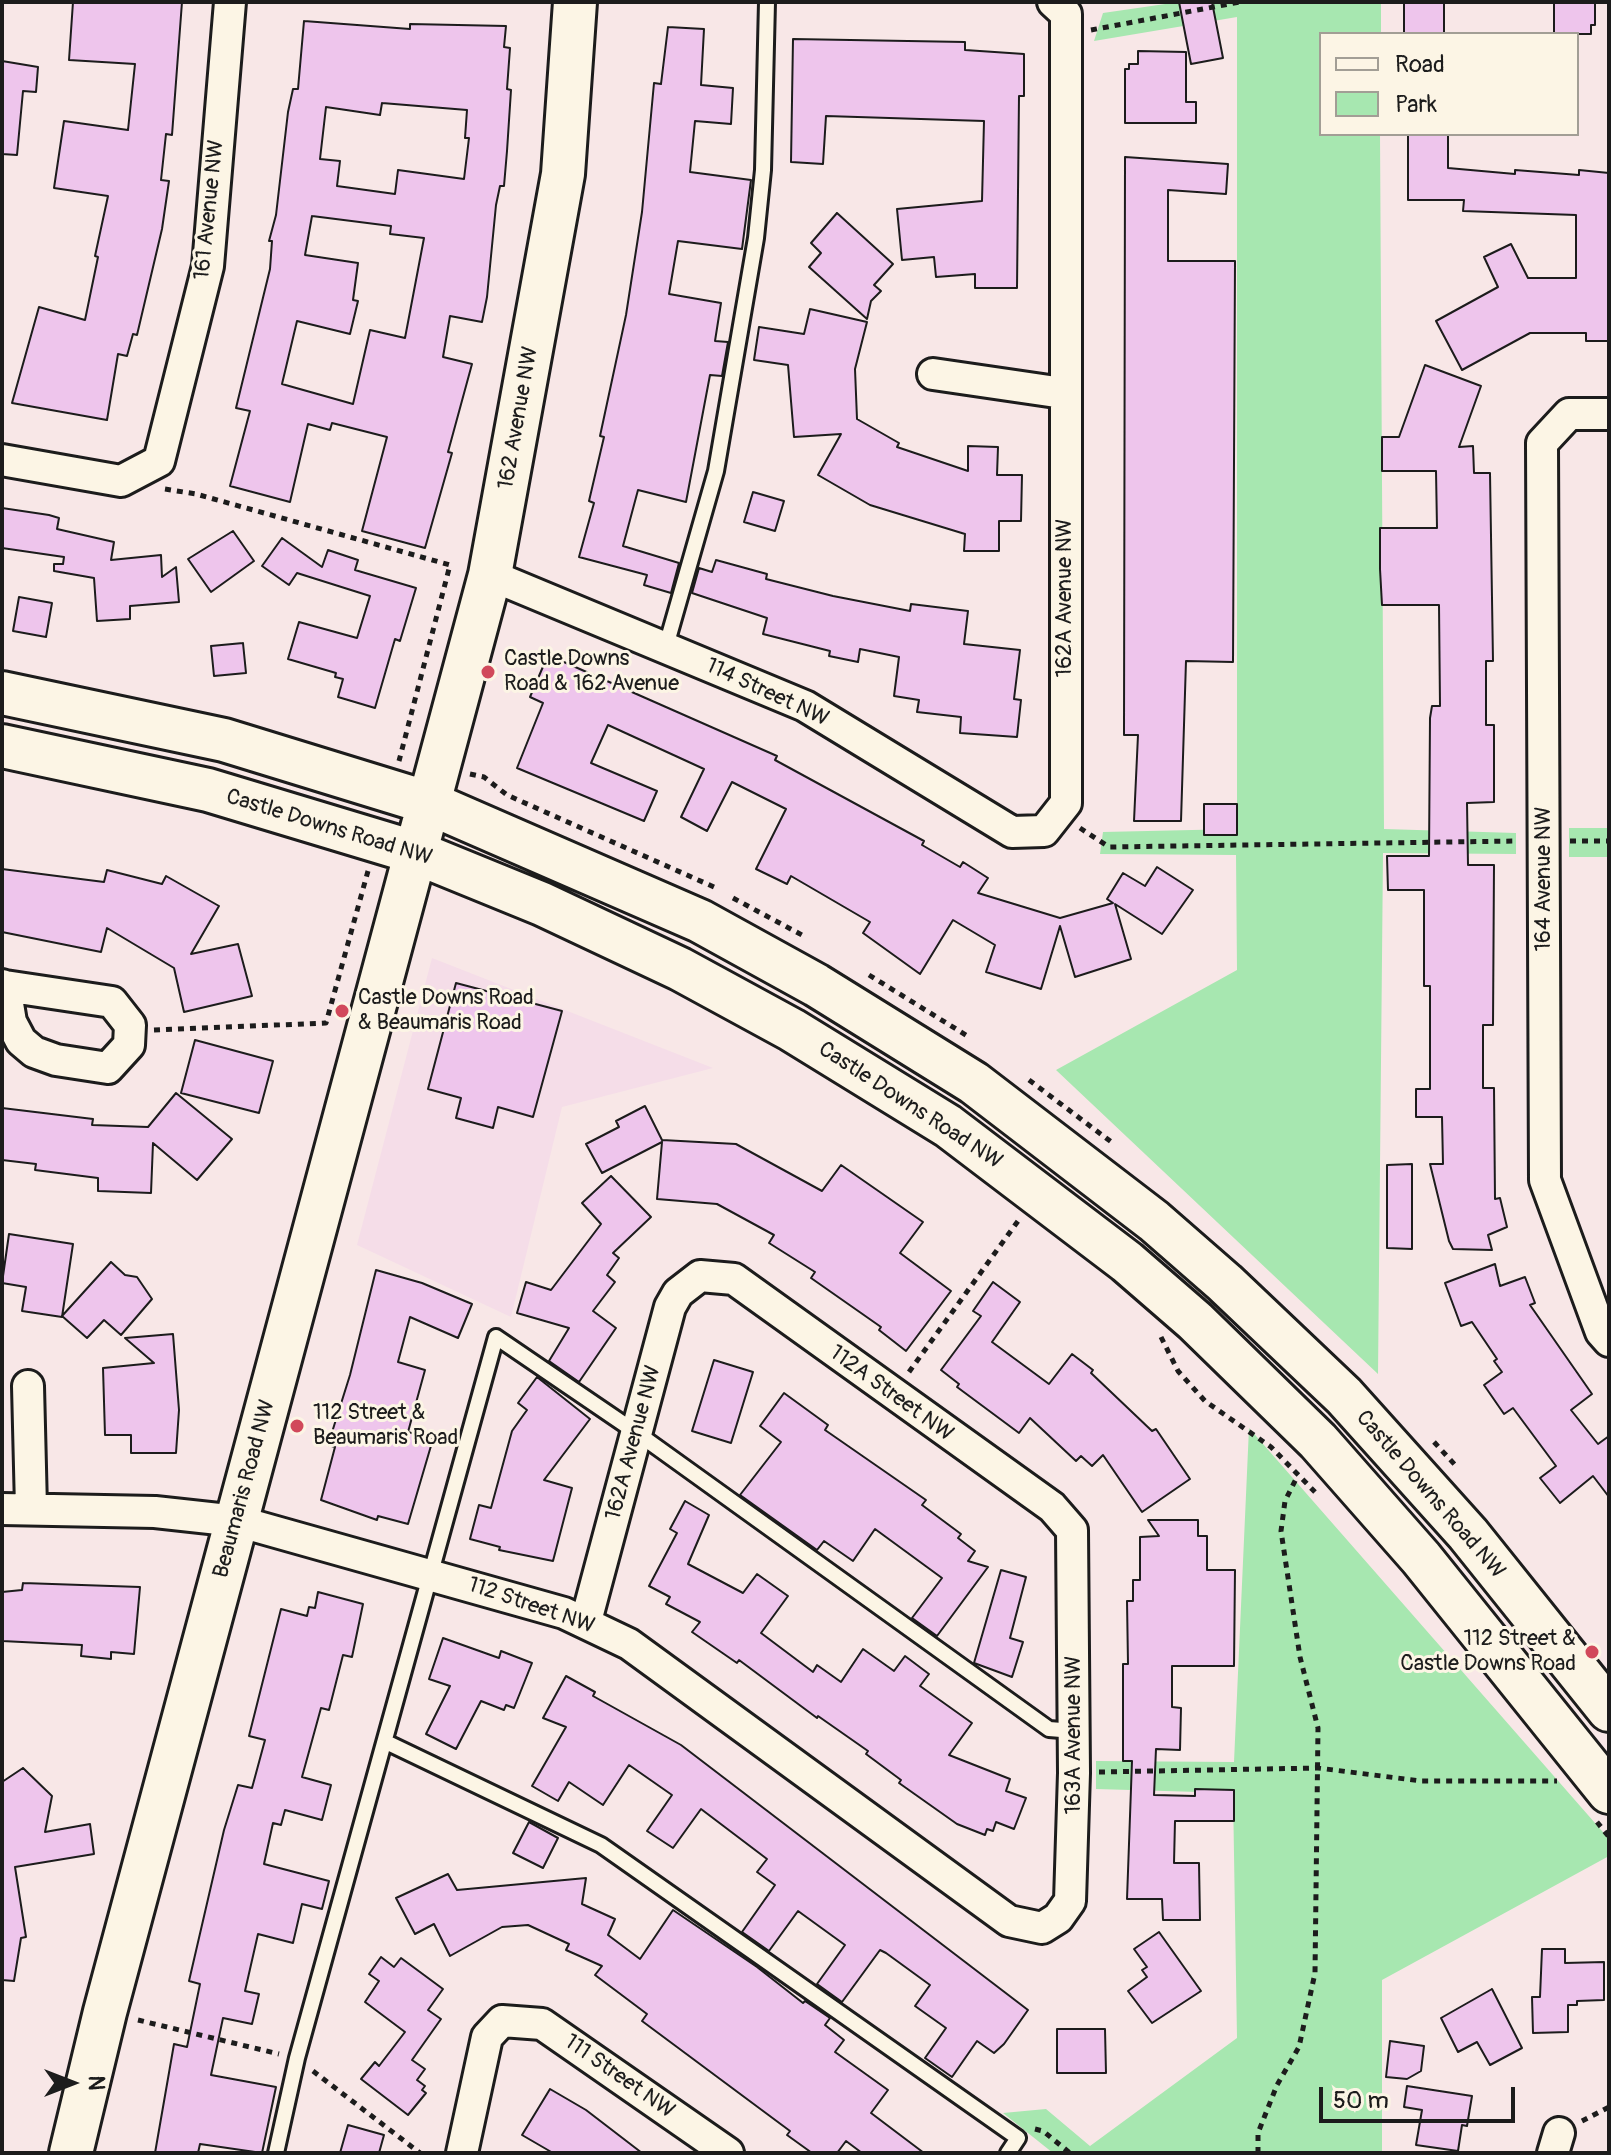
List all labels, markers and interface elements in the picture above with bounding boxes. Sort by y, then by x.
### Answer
legend [1319,32,1579,136]
text: Road [1395,50,1445,79]
text: Park [1395,90,1437,119]
street label: 161 Avenue NW [190,139,230,281]
street label: 162 Avenue NW [493,345,545,491]
street label: 162A Avenue NW [1052,519,1078,677]
place label: Castle Downs Road & 162 Avenue [504,646,679,698]
street label: 114 Street NW [701,653,833,733]
marker: Castle Downs Road & 162 Avenue [479,663,497,681]
street label: Castle Downs Road NW [223,784,435,872]
street label: 164 Avenue NW [1531,806,1557,952]
place label: Castle Downs Road & Beaumaris Road [358,985,534,1036]
marker: Castle Downs Road & Beaumaris Road [333,1002,351,1020]
street label: Castle Downs Road NW [813,1037,1007,1175]
street label: 112A Street NW [824,1340,958,1448]
street label: 162A Avenue NW [601,1363,667,1523]
street label: Beaumaris Road NW [208,1397,282,1581]
place label: 112 Street & Beaumaris Road [313,1400,458,1452]
street label: Castle Downs Road NW [1350,1406,1510,1584]
marker: 112 Street & Beaumaris Road [288,1417,306,1435]
street label: 112 Street NW [464,1572,598,1640]
place label: 112 Street & Castle Downs Road [1400,1626,1576,1678]
marker: 112 Street & Castle Downs Road [1583,1643,1601,1661]
street label: 163A Avenue NW [1061,1656,1087,1814]
street label: 111 Street NW [559,2029,679,2125]
north arrow [32,2043,112,2123]
scale bar [1323,2071,1519,2121]
text: N [82,2076,110,2090]
text: 50 m [1333,2086,1389,2115]

